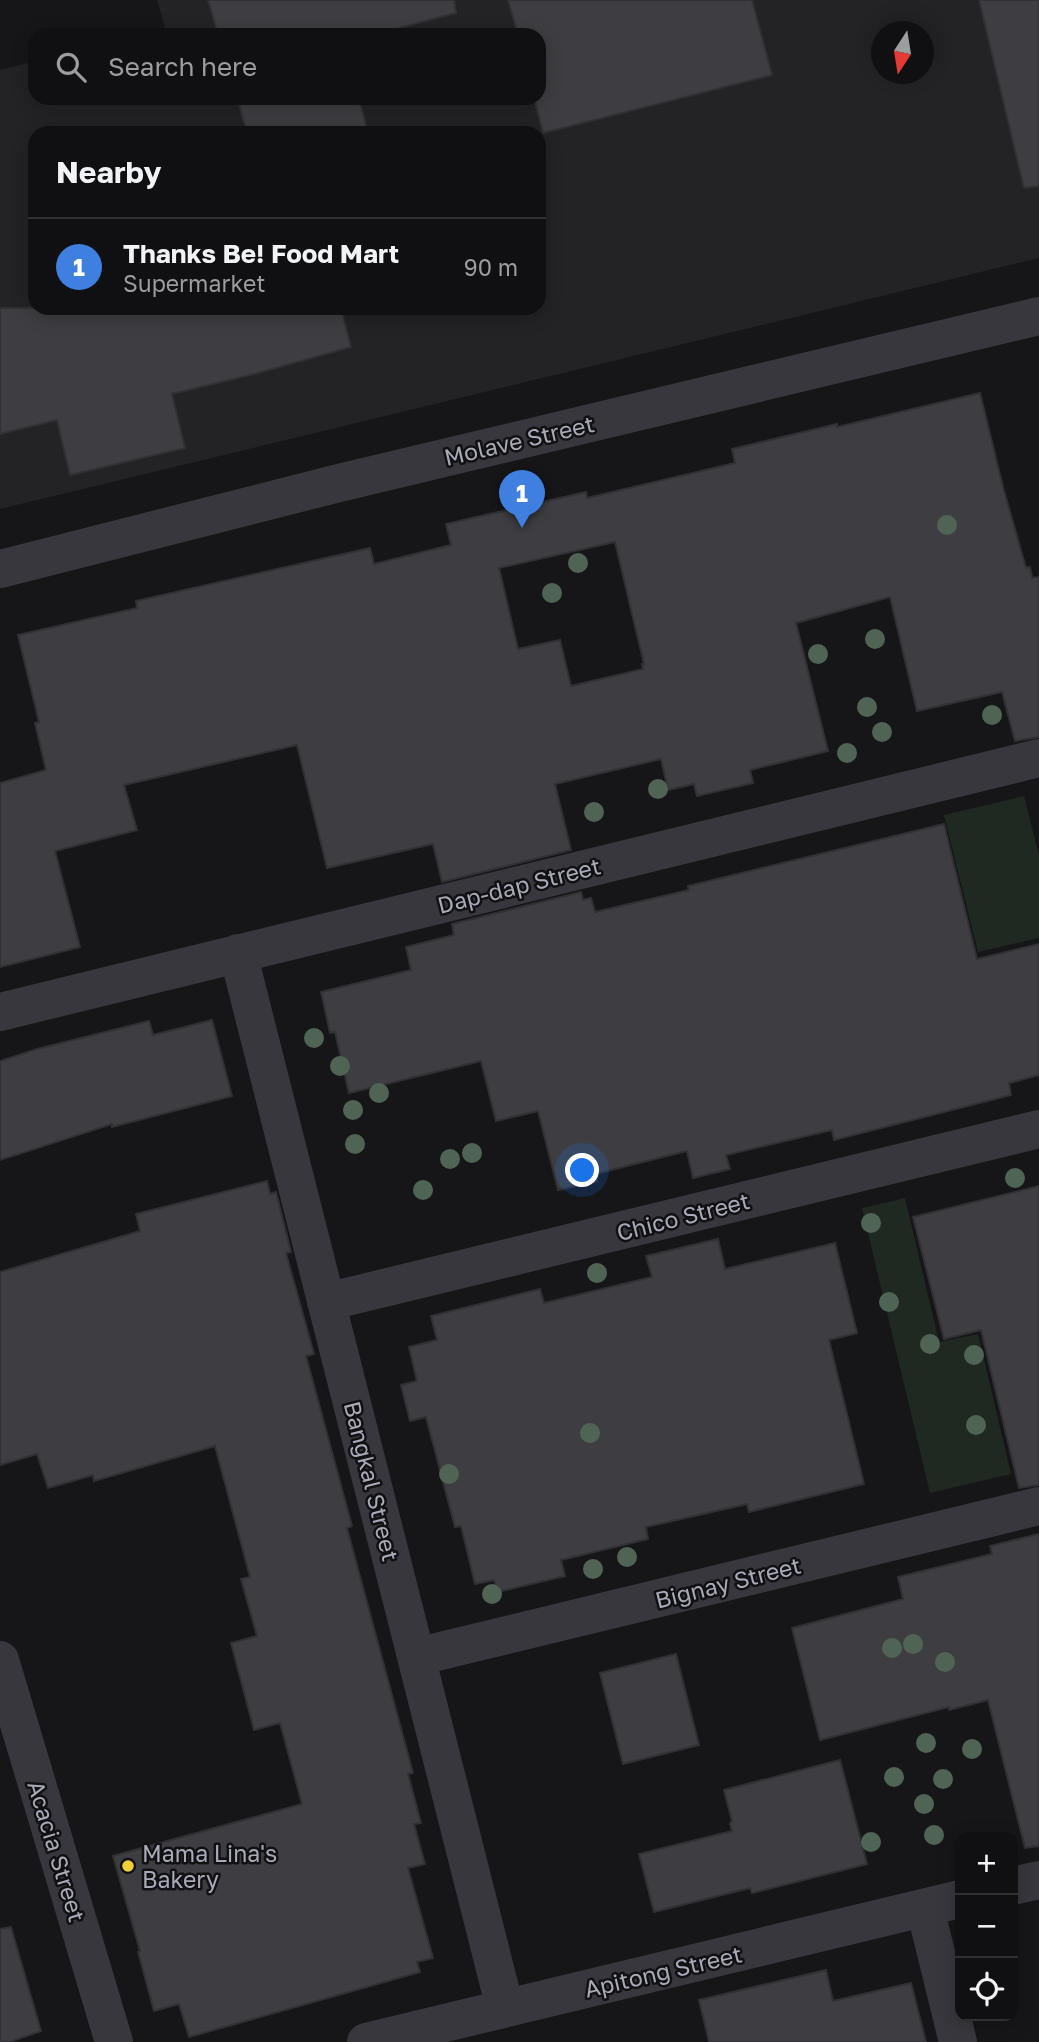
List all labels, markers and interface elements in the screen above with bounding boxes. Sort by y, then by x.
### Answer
north arrow [871,21,934,84]
search box [28,28,546,105]
icon: search [52,48,90,86]
text: Search here [108,51,257,82]
text: Nearby [56,154,161,190]
text: Thanks Be! Food Mart [123,238,399,269]
text: 1 [73,253,85,281]
text: 90 m [464,253,518,281]
text: Supermarket [123,269,266,297]
street label: Molave Street [441,409,597,471]
pin: 1 [499,470,545,528]
street label: Dap-dap Street [435,851,603,919]
your location [565,1153,599,1187]
street label: Chico Street [614,1186,752,1246]
street label: Bangkal Street [339,1398,405,1564]
street label: Bignay Street [652,1550,804,1614]
street label: Acacia Street [22,1777,92,1925]
map controls [955,1832,1018,2021]
button: + [955,1832,1018,1895]
place label: Mama Lina's Bakery [142,1839,277,1893]
marker: Mama Lina's Bakery [120,1858,136,1874]
button: − [955,1895,1018,1958]
street label: Apitong Street [581,1939,745,2003]
button: locate [955,1958,1018,2021]

